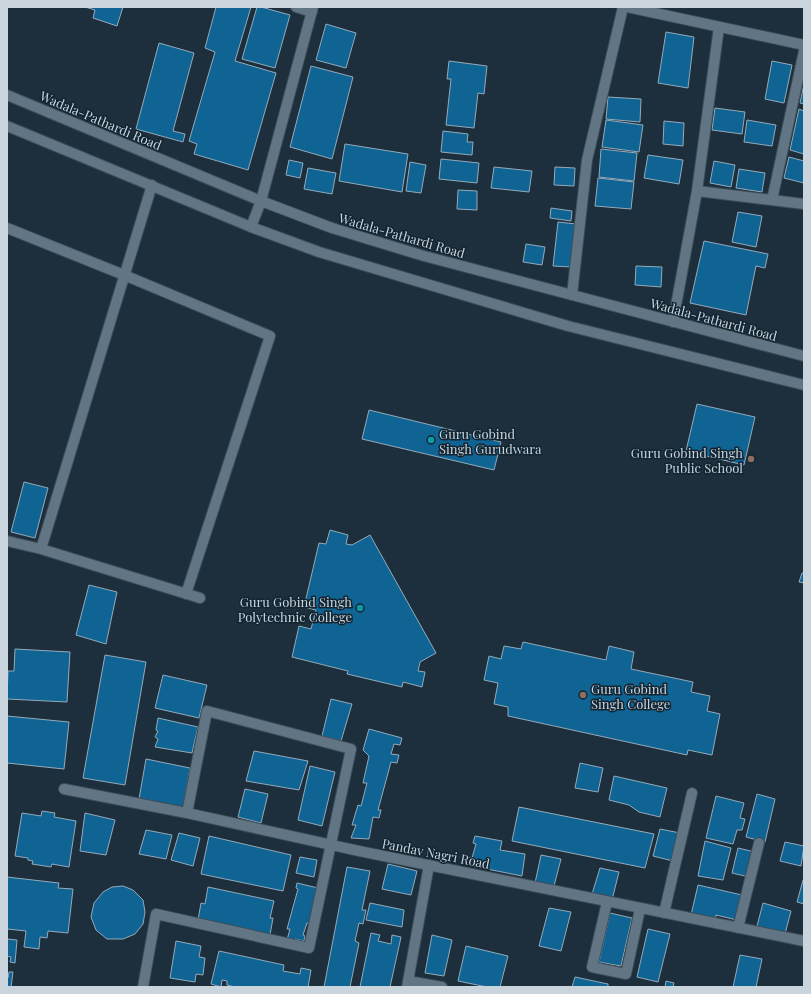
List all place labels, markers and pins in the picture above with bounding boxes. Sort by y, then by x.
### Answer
place label: Guru Gobind Singh Gurudwara [439,425,542,457]
marker: Guru Gobind Singh Gurudwara [426,435,436,445]
place label: Guru Gobind Singh Public School [631,444,743,476]
marker: Guru Gobind Singh Public School [746,454,756,464]
place label: Guru Gobind Singh Polytechnic College [238,593,352,625]
marker: Guru Gobind Singh Polytechnic College [355,603,365,613]
place label: Guru Gobind Singh College [591,680,671,712]
marker: Guru Gobind Singh College [578,690,588,700]

